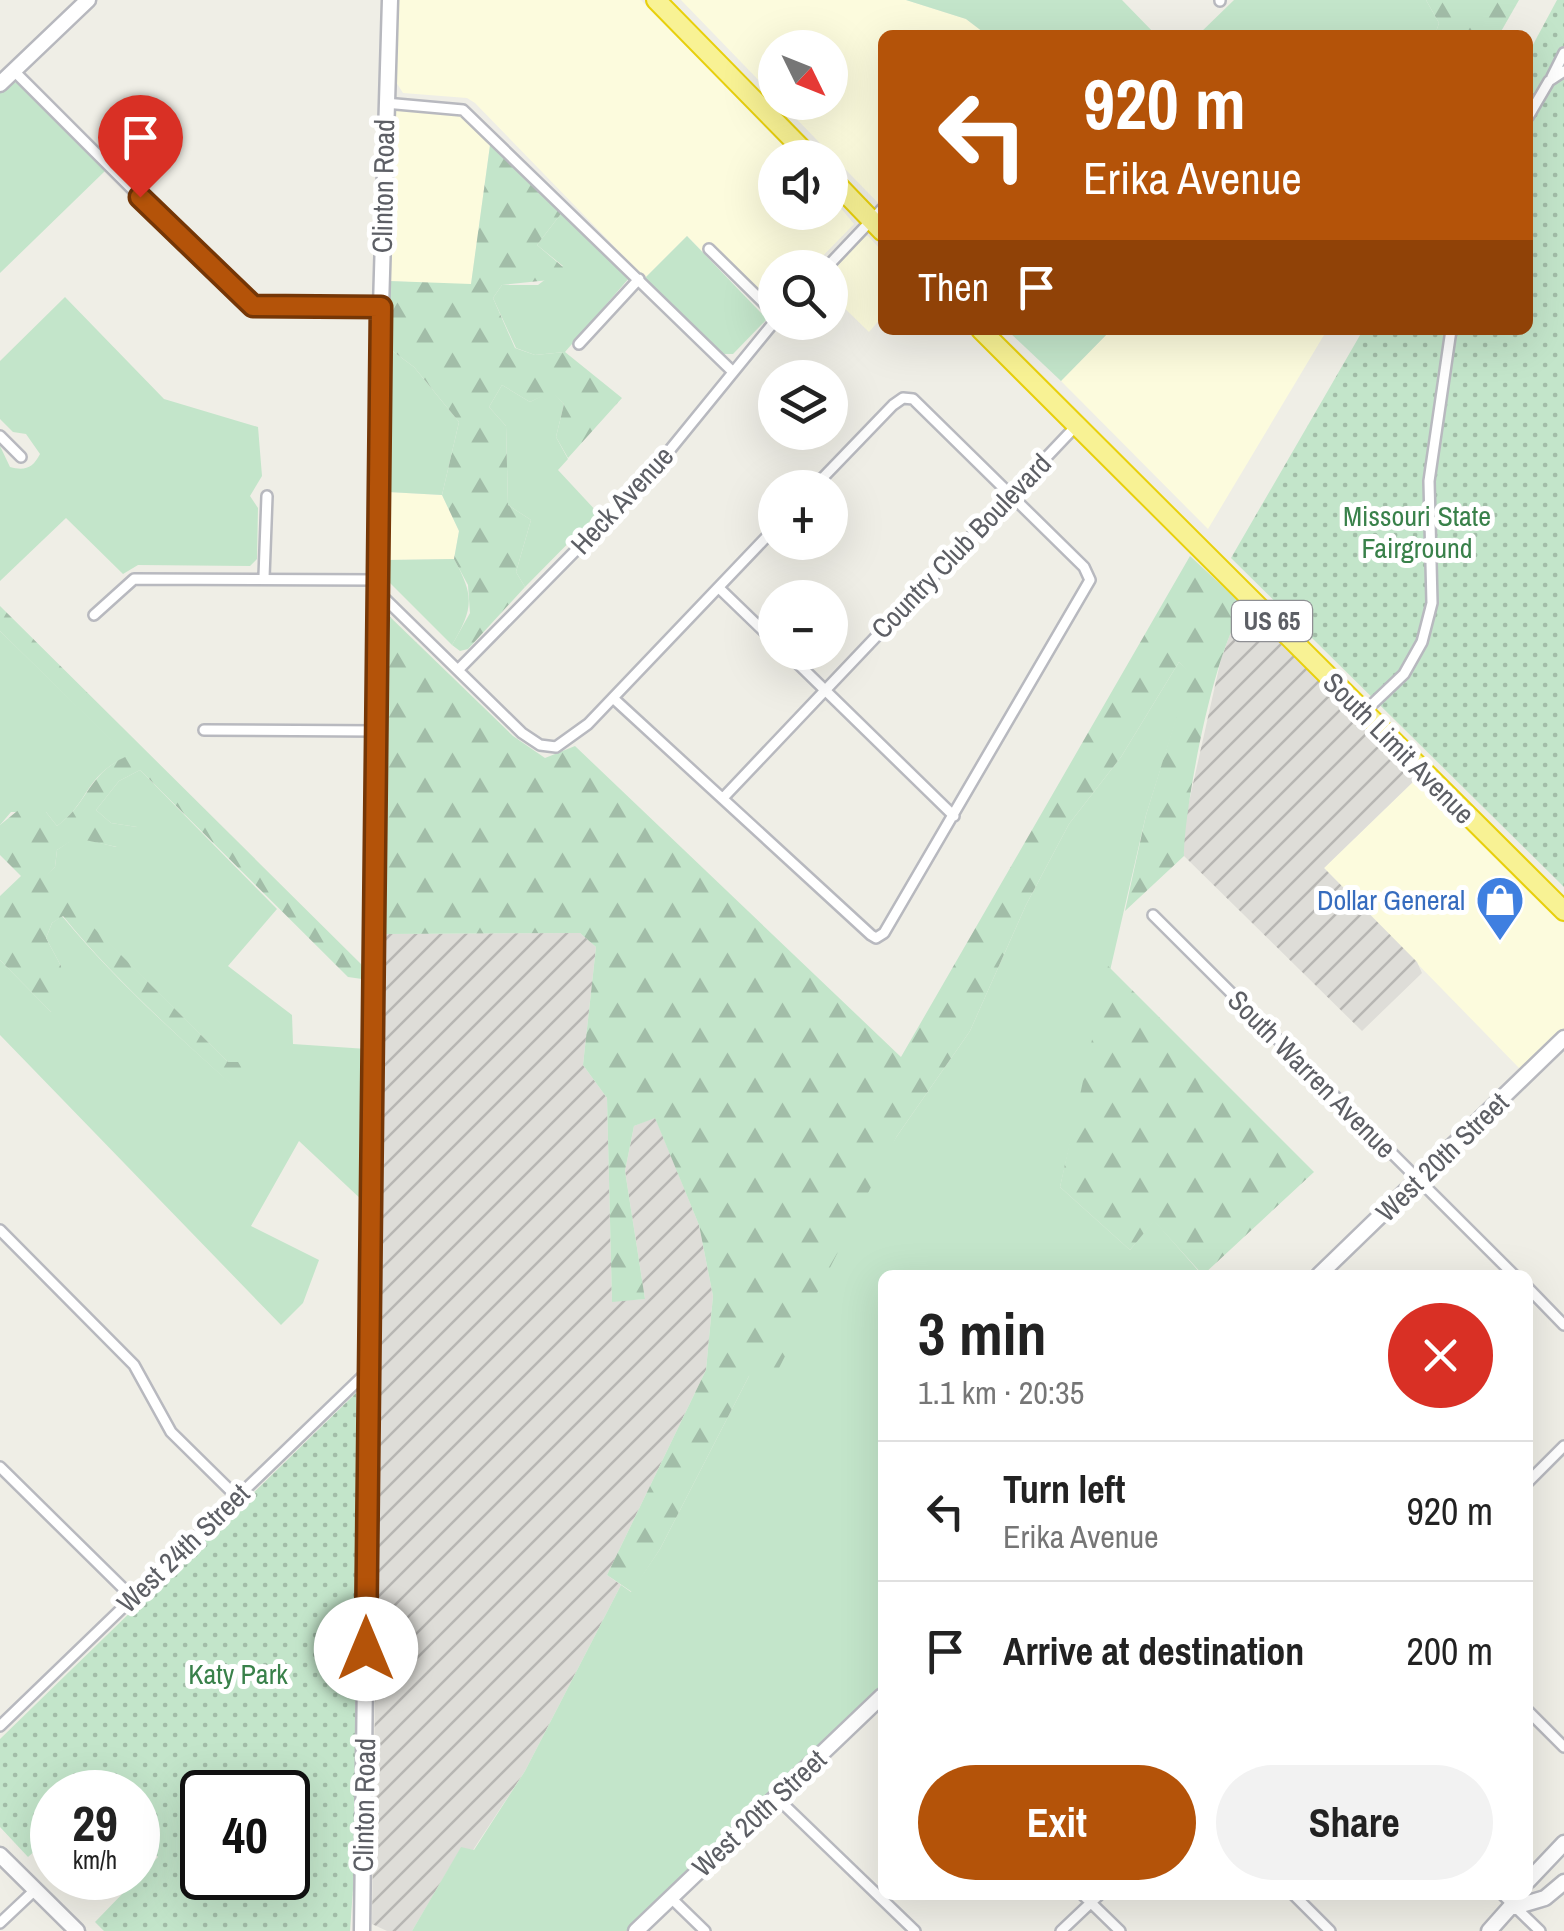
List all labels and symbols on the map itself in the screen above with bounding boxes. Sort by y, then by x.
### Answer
north arrow [758,30,848,120]
pin [98,95,183,198]
street label: Clinton Road [363,119,403,253]
street label: Heck Avenue [562,438,682,562]
street label: Country Club Boulevard [863,445,1059,647]
park label: Missouri State Fairground [1343,497,1491,567]
road number: US 65 [1232,601,1312,641]
street label: South Limit Avenue [1315,664,1483,832]
shop icon: Dollar General [1474,874,1526,942]
place label: Dollar General [1317,881,1465,919]
street label: South Warren Avenue [1220,982,1404,1166]
street label: West 20th Street [1367,1084,1517,1230]
street label: West 24th Street [108,1475,258,1621]
position arrow [314,1597,418,1701]
park label: Katy Park [188,1655,288,1693]
street label: Clinton Road [344,1738,384,1872]
street label: West 20th Street [684,1741,834,1885]
speed limit sign: 40 [180,1770,310,1900]

